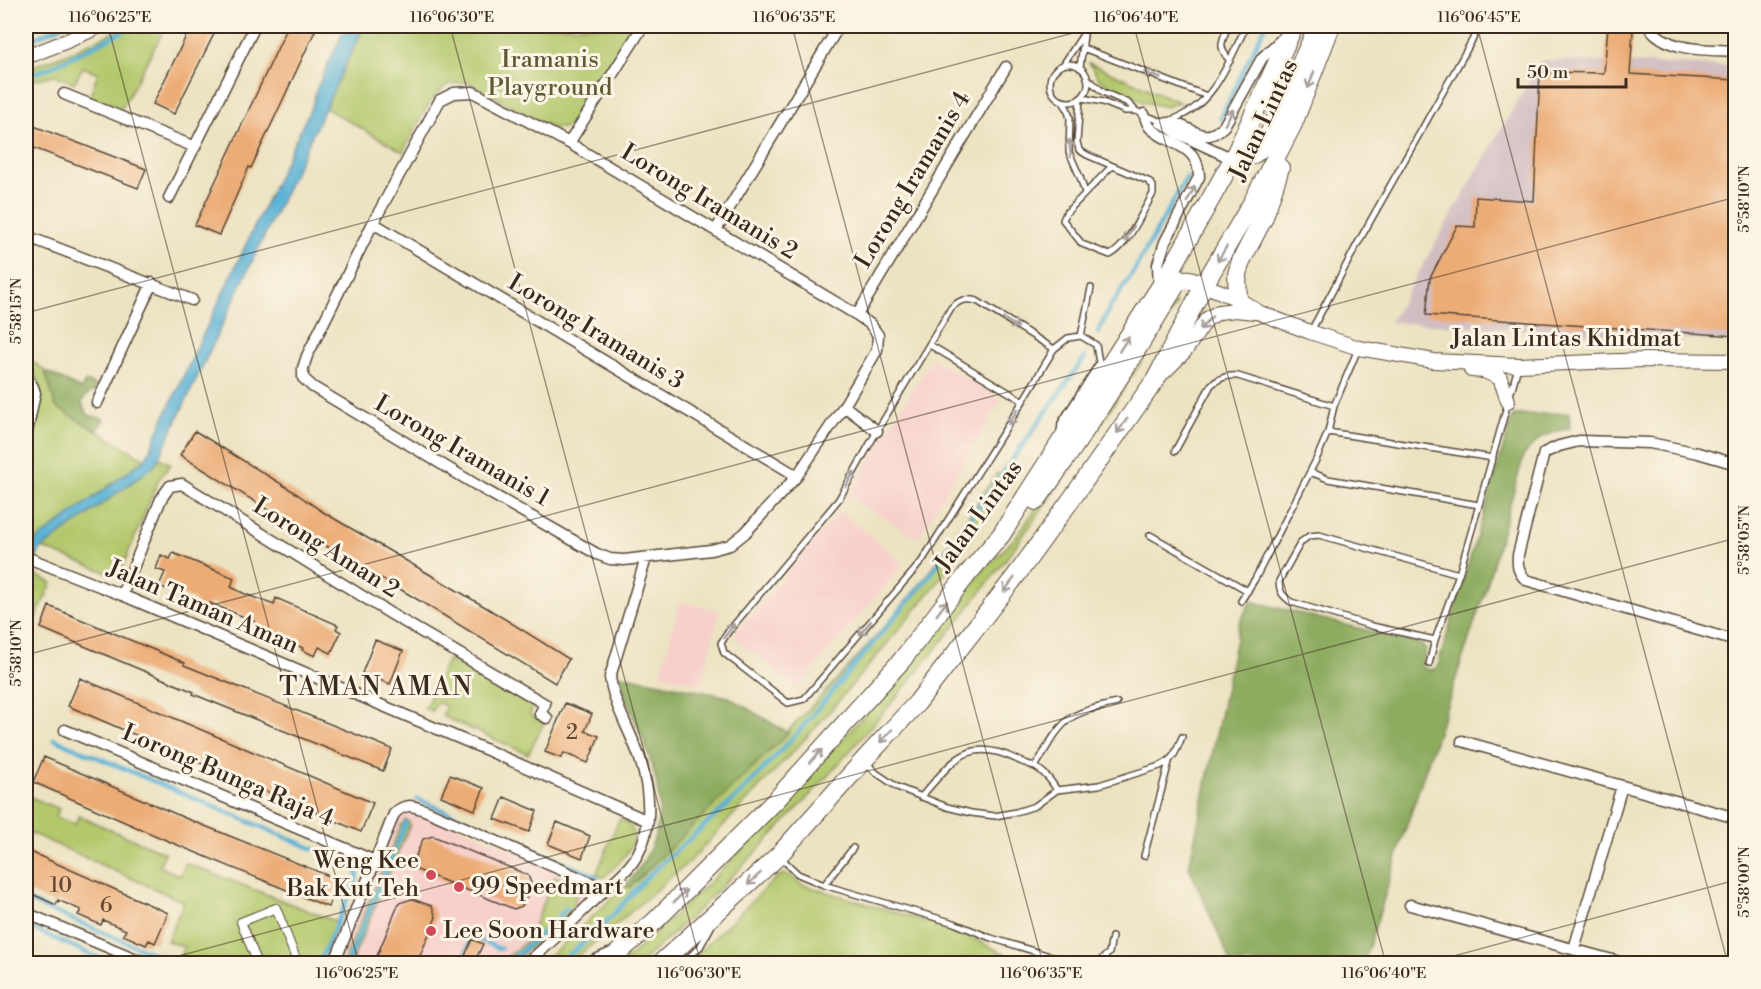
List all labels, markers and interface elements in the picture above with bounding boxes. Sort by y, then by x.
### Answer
text: 116°06'25"E [69,8,151,27]
text: 116°06'30"E [410,8,494,27]
text: 116°06'35"E [753,8,835,27]
text: 116°06'40"E [1094,8,1178,27]
text: 116°06'45"E [1437,8,1521,27]
park label: Iramanis Playground [488,45,613,103]
scale bar [1518,51,1626,89]
street label: Jalan Lintas [1222,55,1305,186]
text: 50 m [1527,61,1569,84]
one-way arrow [1143,68,1162,79]
one-way arrow [1304,70,1315,89]
street label: Lorong Iramanis 4 [848,86,978,274]
one-way arrow [1224,108,1235,126]
street label: Lorong Iramanis 2 [615,137,803,267]
one-way arrow [1064,139,1075,158]
text: 5°58'10"N [1735,165,1754,233]
one-way arrow [1185,185,1197,203]
one-way arrow [1123,225,1135,242]
one-way arrow [1216,245,1228,262]
street label: Lorong Iramanis 3 [502,268,690,396]
text: 5°58'15"N [7,278,26,344]
one-way arrow [1199,315,1213,330]
one-way arrow [1002,317,1019,329]
street label: Jalan Lintas Khidmat [1450,324,1682,354]
one-way arrow [1119,336,1131,353]
street label: Lorong Iramanis 1 [369,389,556,514]
one-way arrow [1006,408,1018,425]
one-way arrow [1116,418,1128,434]
street label: Jalan Lintas [928,454,1029,578]
one-way arrow [844,471,856,488]
street label: Lorong Aman 2 [247,491,405,605]
text: 5°58'05"N [1735,505,1754,575]
street label: Jalan Taman Aman [102,553,303,661]
one-way arrow [1002,577,1015,593]
one-way arrow [935,600,948,616]
text: 5°58'10"N [7,619,26,687]
one-way arrow [858,620,871,636]
one-way arrow [723,624,735,640]
district label: TAMAN AMAN [279,671,473,703]
street label: Lorong Bunga Raja 4 [117,718,339,834]
house number: 2 [566,720,578,746]
one-way arrow [879,729,893,744]
one-way arrow [809,749,823,764]
place label: Weng Kee Bak Kut Teh [285,846,419,904]
text: 5°58'00"N [1735,846,1754,918]
marker: Weng Kee Bak Kut Teh [424,868,438,882]
place label: 99 Speedmart [471,872,624,902]
one-way arrow [746,872,761,886]
house number: 10 [50,873,72,899]
marker: 99 Speedmart [452,880,466,894]
one-way arrow [672,889,687,904]
house number: 6 [100,893,113,919]
place label: Lee Soon Hardware [443,916,655,946]
marker: Lee Soon Hardware [424,924,438,938]
text: 116°06'25"E [316,964,398,983]
text: 116°06'30"E [657,964,741,983]
text: 116°06'35"E [1000,964,1082,983]
text: 116°06'40"E [1342,964,1426,983]

